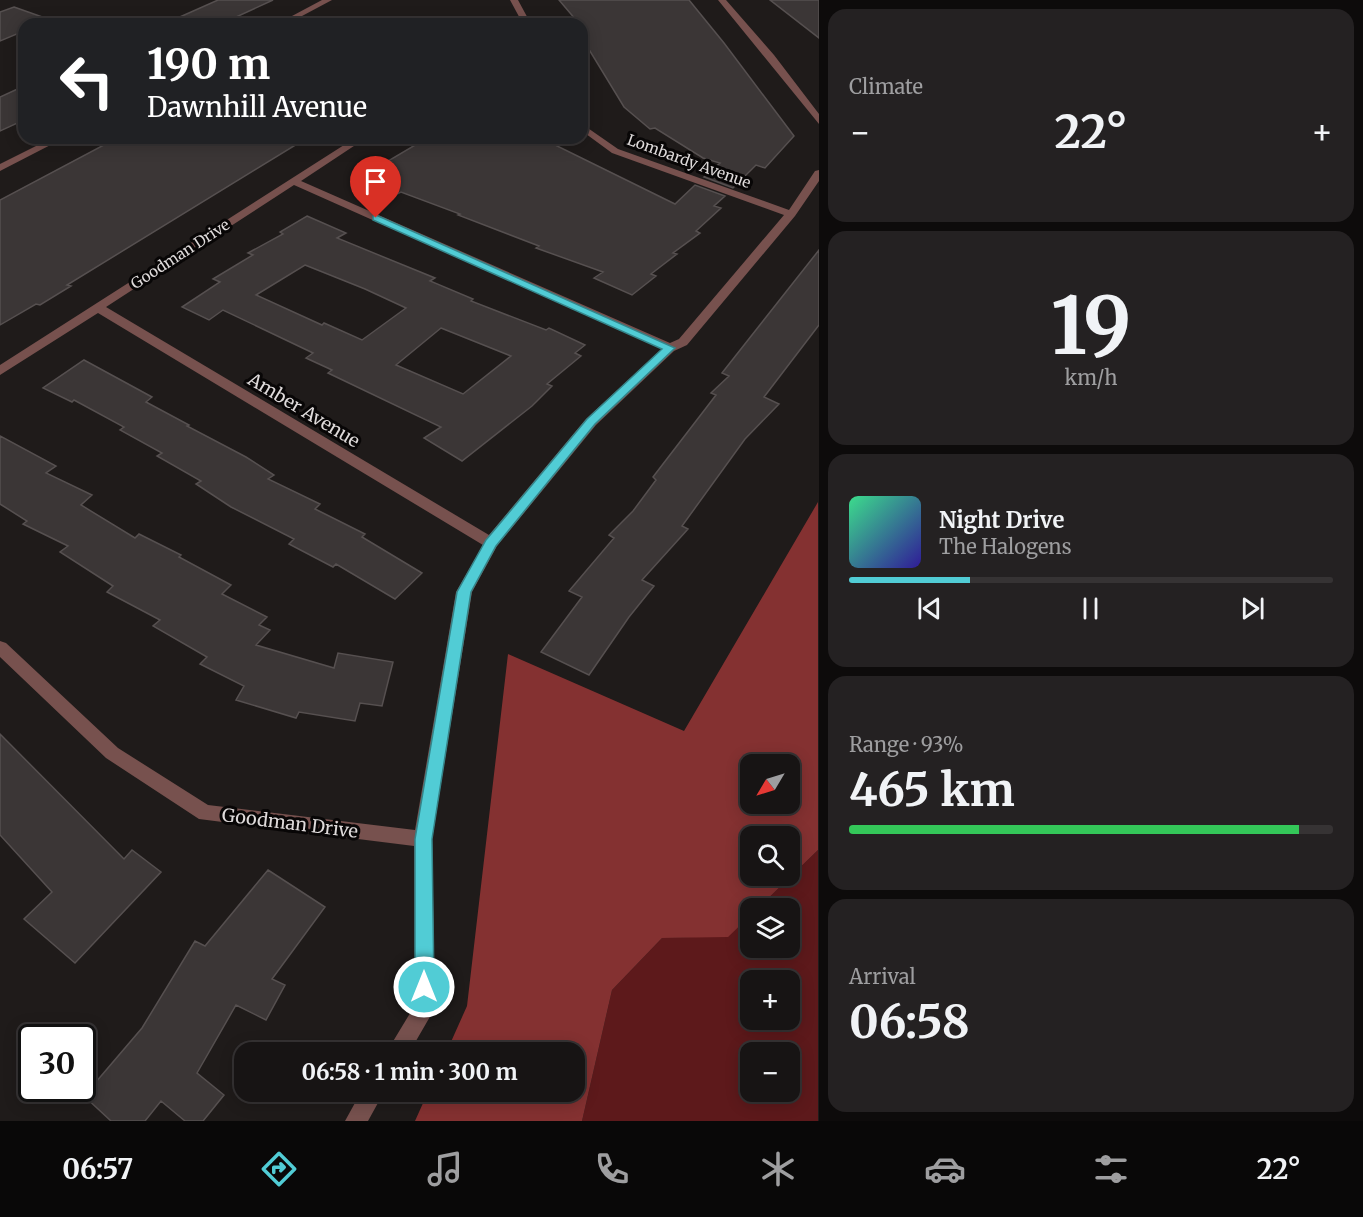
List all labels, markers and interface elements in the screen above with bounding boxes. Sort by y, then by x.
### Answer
text: 190 m [147,38,270,90]
icon: left [48,42,126,120]
text: Climate [849,74,923,99]
text: Dawnhill Avenue [147,90,367,124]
text: 22° [1055,104,1127,160]
text: − [849,112,871,153]
text: + [1311,112,1333,153]
street label: Lombardy Avenue [625,130,754,192]
pin [350,156,401,218]
icon: arrive [359,165,392,198]
street label: Goodman Drive [127,215,233,293]
text: 19 [1051,277,1131,375]
text: km/h [1065,365,1117,390]
street label: Amber Avenue [243,367,364,452]
text: Night Drive [939,506,1064,534]
text: The Halogens [939,534,1071,559]
icon: previous [913,592,946,625]
icon: pause [1074,592,1107,625]
icon: next [1236,592,1269,625]
text: Range · 93% [849,732,964,757]
north arrow [740,754,800,814]
map controls [740,754,800,1102]
text: 465 km [849,762,1015,818]
street label: Goodman Drive [221,803,359,843]
button: search [740,826,800,886]
button: layers [740,898,800,958]
position arrow [392,955,456,1019]
text: Arrival [849,964,916,989]
button: + [740,970,800,1030]
text: 06:58 [849,994,970,1050]
speed limit sign: 30 [18,1024,96,1102]
button: − [740,1042,800,1102]
text: 06:58 · 1 min · 300 m [301,1058,518,1086]
icon: directions [258,1148,300,1190]
icon: music [424,1148,466,1190]
icon: phone [591,1148,633,1190]
icon: climate [757,1148,799,1190]
icon: car [924,1148,966,1190]
icon: filters [1090,1148,1132,1190]
text: 06:57 [62,1152,133,1186]
text: 22° [1257,1152,1301,1186]

